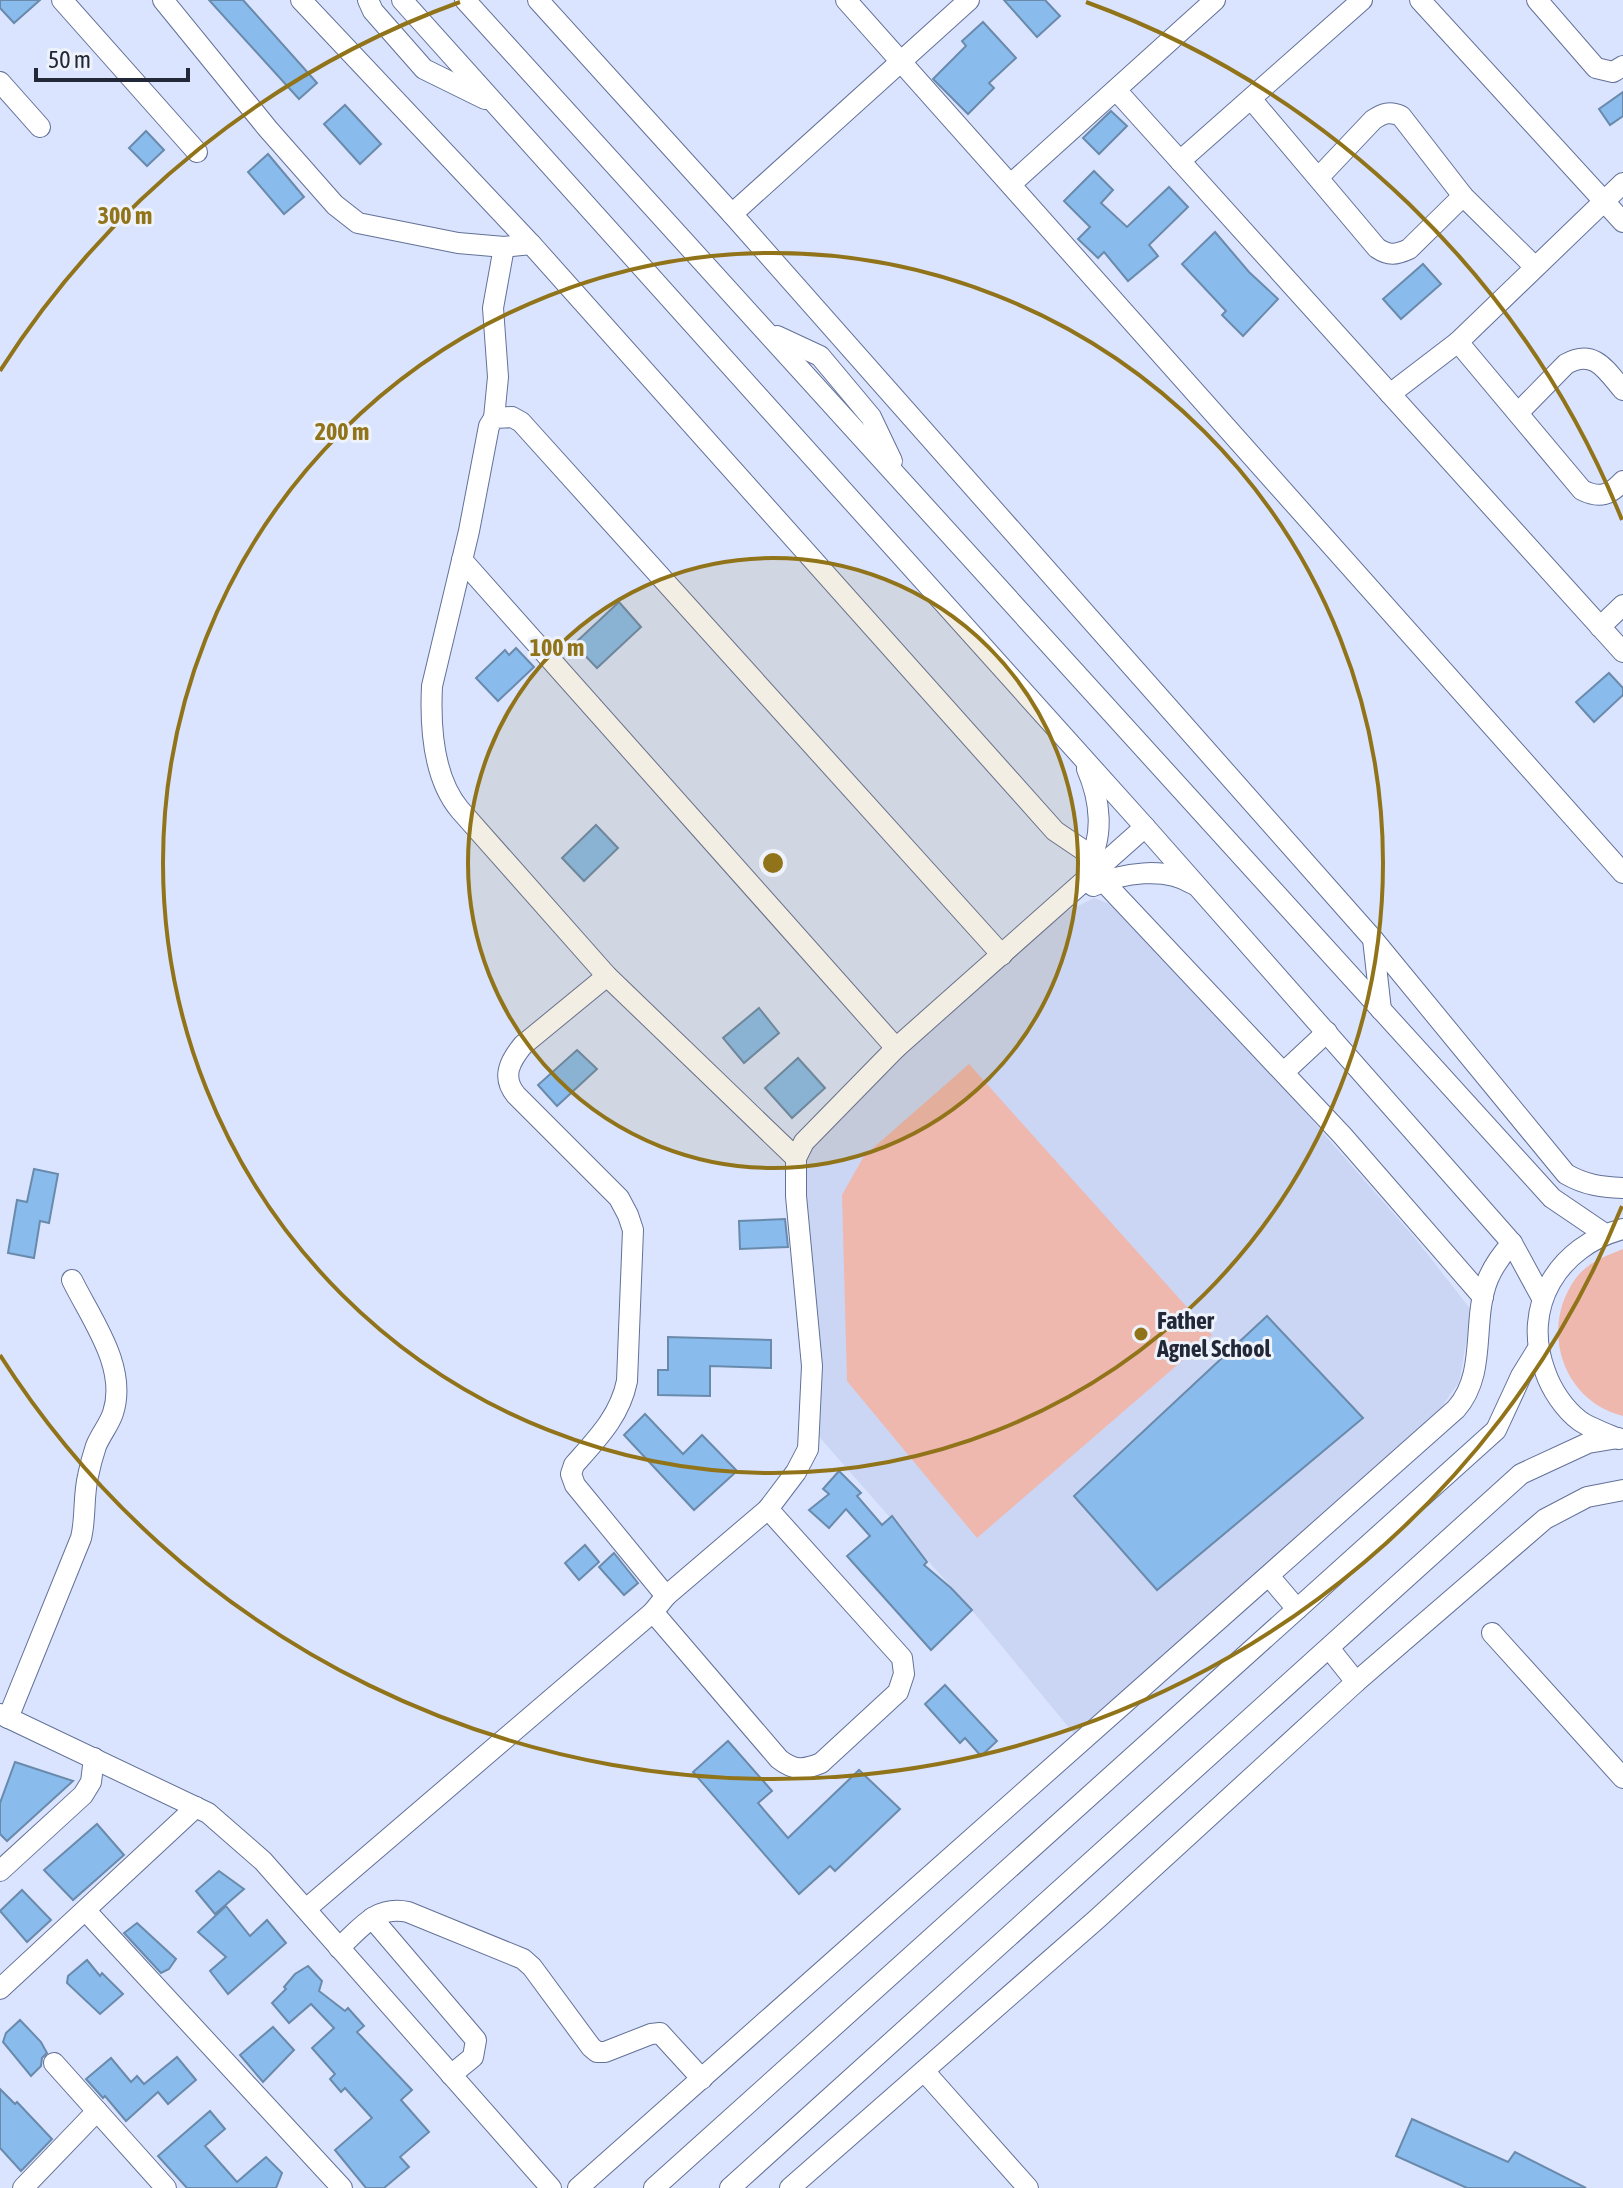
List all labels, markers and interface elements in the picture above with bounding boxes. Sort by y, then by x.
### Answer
scale bar [36,32,188,82]
text: 50 m [48,46,91,73]
text: 300 m [98,202,152,229]
text: 200 m [315,418,369,445]
text: 100 m [530,634,584,661]
centre of rings [759,849,787,877]
place label: Father Agnel School [1156,1307,1271,1362]
marker: Father Agnel School [1132,1325,1150,1343]

